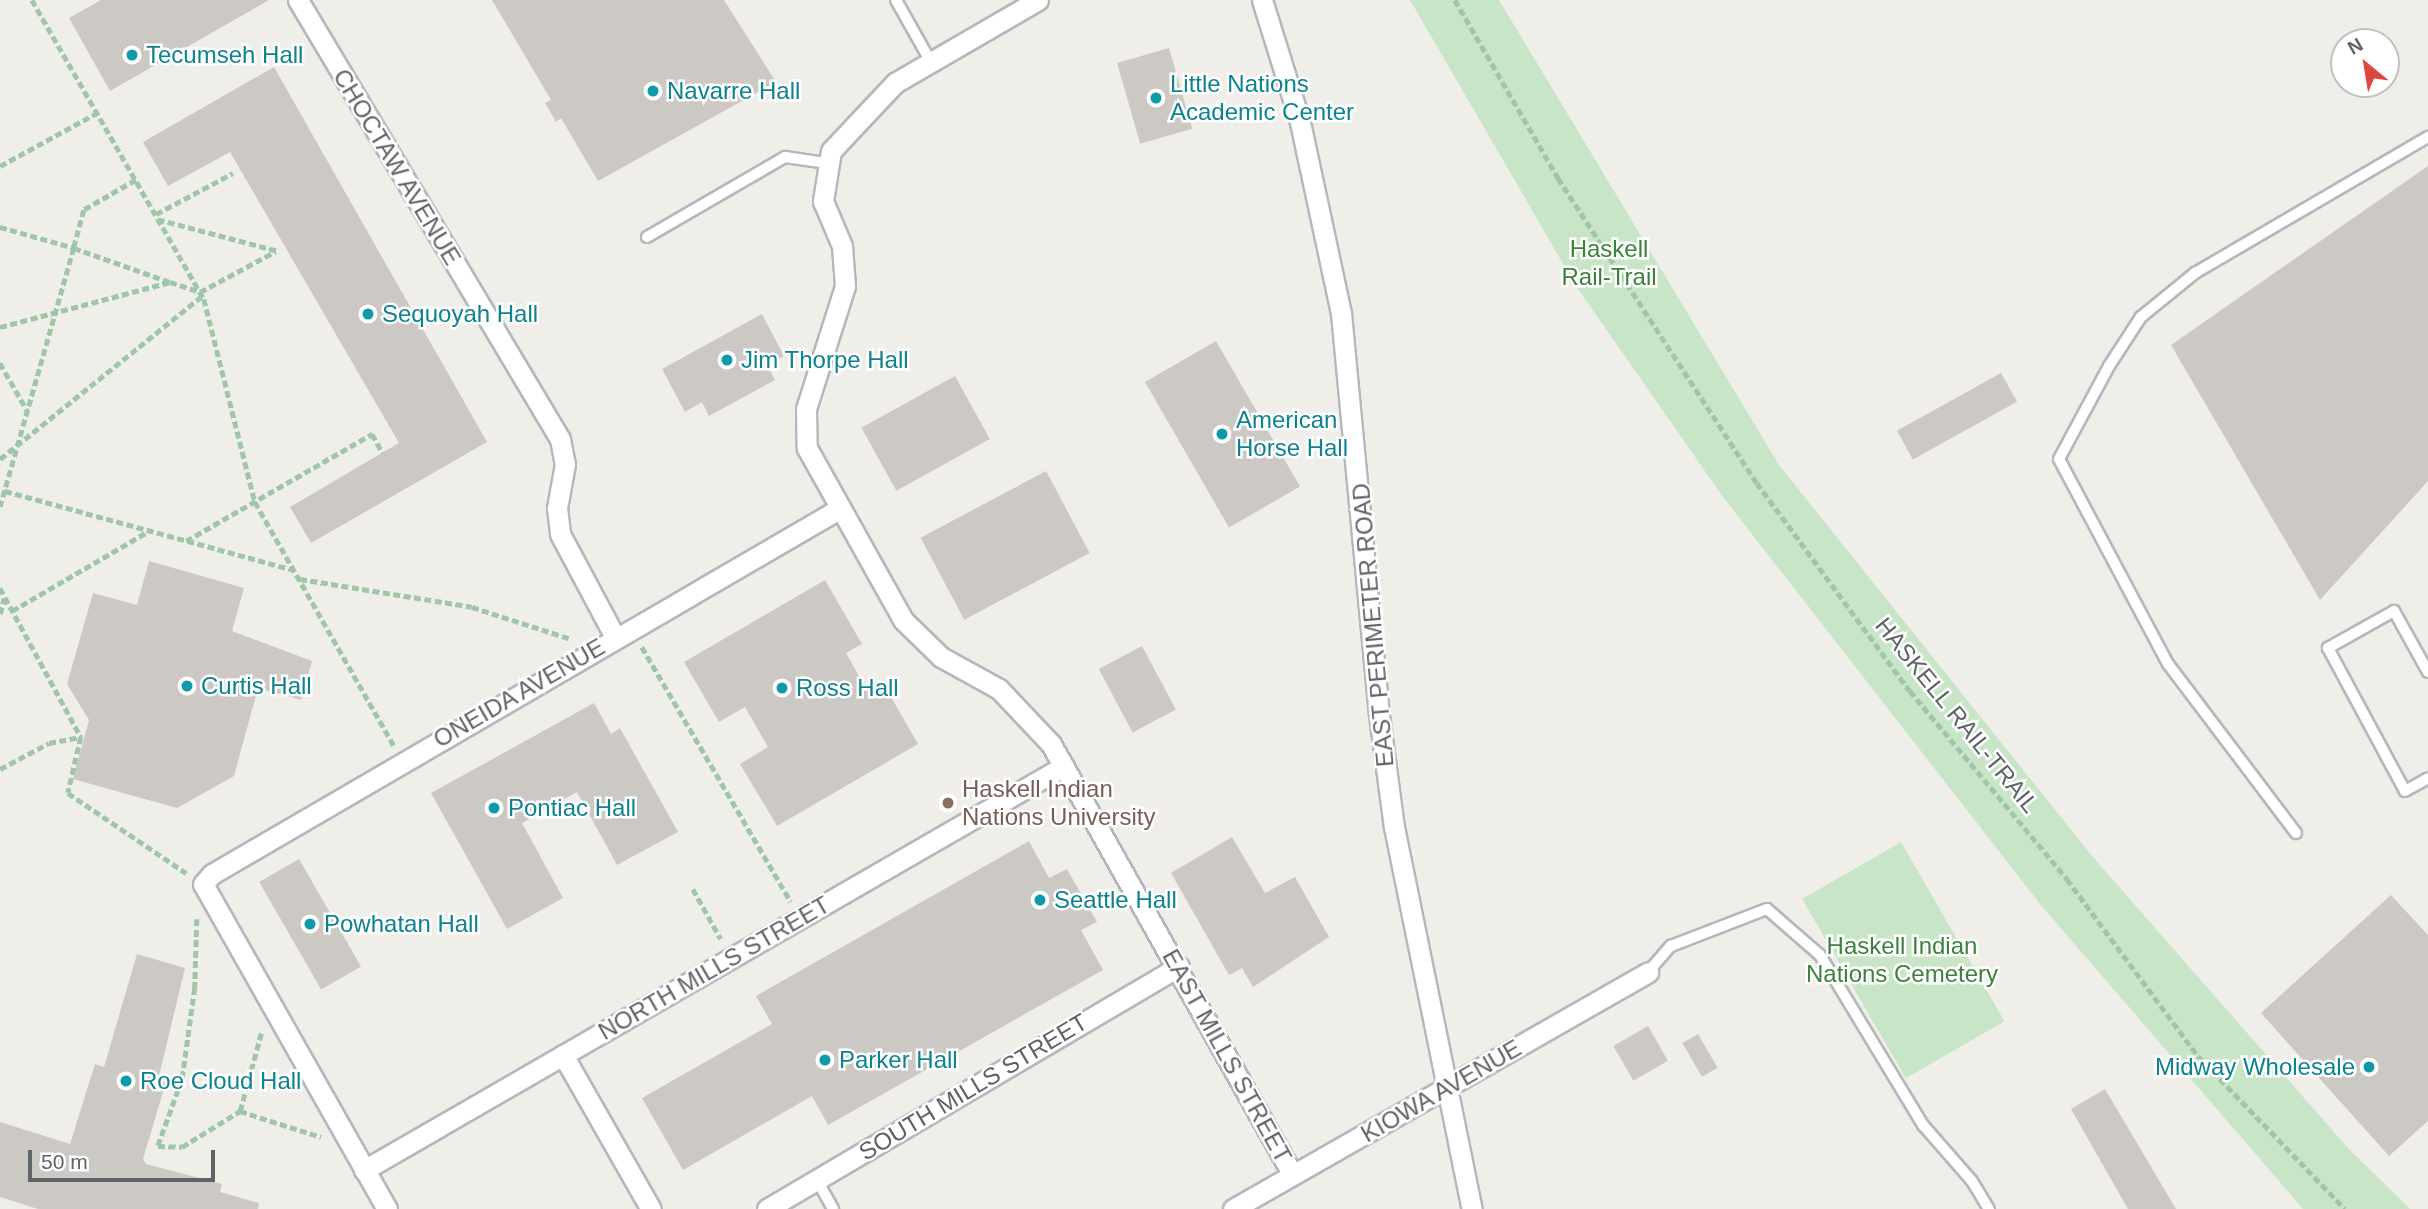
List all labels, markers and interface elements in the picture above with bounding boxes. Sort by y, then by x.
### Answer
north arrow [2330,28,2400,98]
text: N [2344,34,2366,59]
place label: Tecumseh Hall [146,41,303,69]
marker: Tecumseh Hall [124,47,140,63]
street label: CHOCTAW AVENUE [327,63,467,271]
place label: Little Nations Academic Center [1170,70,1354,126]
place label: Navarre Hall [667,77,800,105]
marker: Navarre Hall [645,83,661,99]
marker: Little Nations Academic Center [1148,90,1164,106]
park label: Haskell Rail-Trail [1561,235,1657,291]
place label: Sequoyah Hall [382,300,538,328]
marker: Sequoyah Hall [360,306,376,322]
place label: Jim Thorpe Hall [741,346,909,374]
marker: Jim Thorpe Hall [719,352,735,368]
place label: American Horse Hall [1236,406,1348,462]
marker: American Horse Hall [1214,426,1230,442]
street label: EAST PERIMETER ROAD [1346,482,1400,768]
street label: HASKELL RAIL-TRAIL [1869,611,2045,819]
street label: ONEIDA AVENUE [427,632,611,754]
place label: Curtis Hall [201,672,312,700]
place label: Ross Hall [796,674,899,702]
marker: Curtis Hall [179,678,195,694]
marker: Ross Hall [774,680,790,696]
place label: Haskell Indian Nations University [962,775,1155,831]
place label: Pontiac Hall [508,794,636,822]
marker: Haskell Indian Nations University [940,795,956,811]
marker: Pontiac Hall [486,800,502,816]
place label: Seattle Hall [1054,886,1177,914]
street label: NORTH MILLS STREET [593,890,835,1046]
marker: Seattle Hall [1032,892,1048,908]
place label: Powhatan Hall [324,910,479,938]
marker: Powhatan Hall [302,916,318,932]
park label: Haskell Indian Nations Cemetery [1806,932,1998,988]
street label: EAST MILLS STREET [1156,944,1298,1168]
street label: SOUTH MILLS STREET [854,1007,1092,1167]
street label: KIOWA AVENUE [1355,1033,1527,1149]
place label: Parker Hall [839,1046,958,1074]
marker: Parker Hall [817,1052,833,1068]
place label: Midway Wholesale [2155,1053,2355,1081]
marker: Midway Wholesale [2361,1059,2377,1075]
place label: Roe Cloud Hall [140,1067,301,1095]
marker: Roe Cloud Hall [118,1073,134,1089]
scale bar [32,1136,219,1180]
text: 50 m [41,1150,88,1173]

